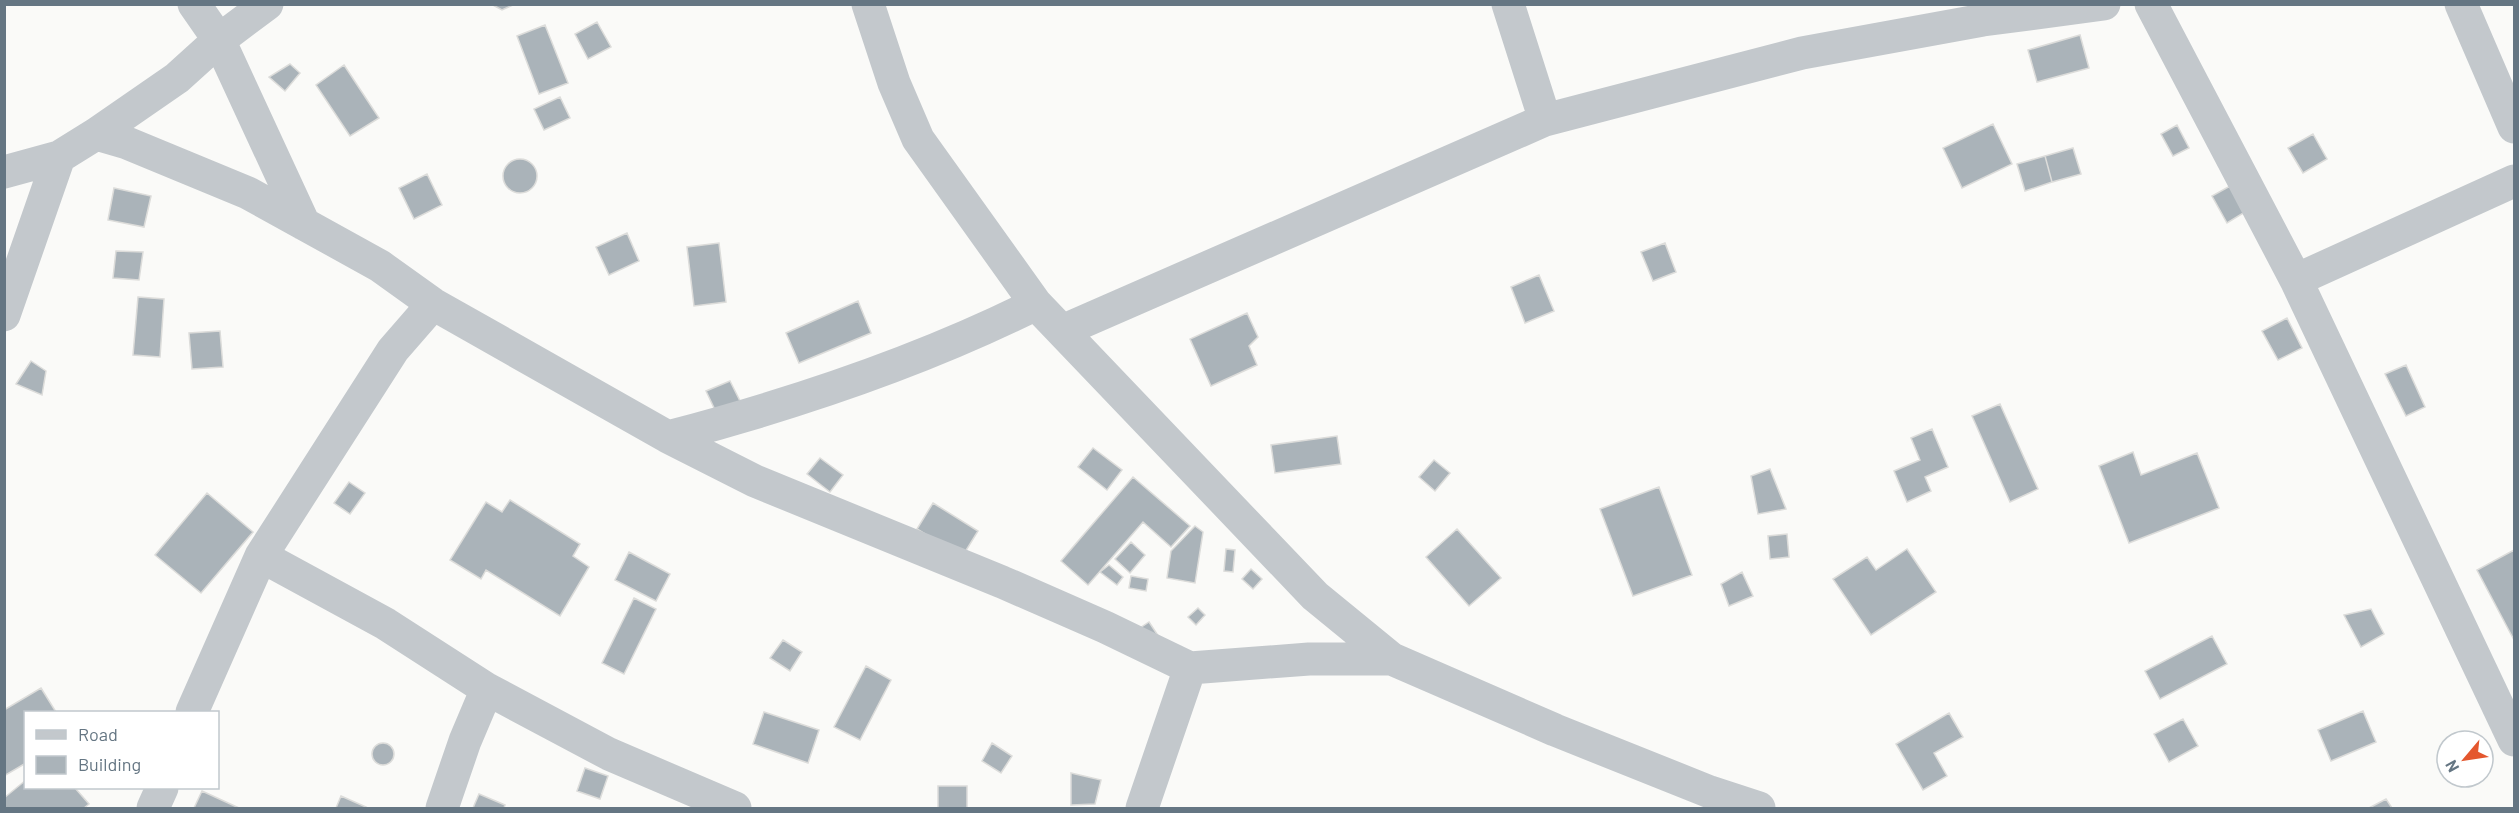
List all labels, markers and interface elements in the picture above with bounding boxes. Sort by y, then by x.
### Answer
legend [24,711,219,789]
text: Road [78,723,118,745]
north arrow [2435,729,2495,789]
text: Building [78,753,141,775]
text: N [2441,757,2462,776]

